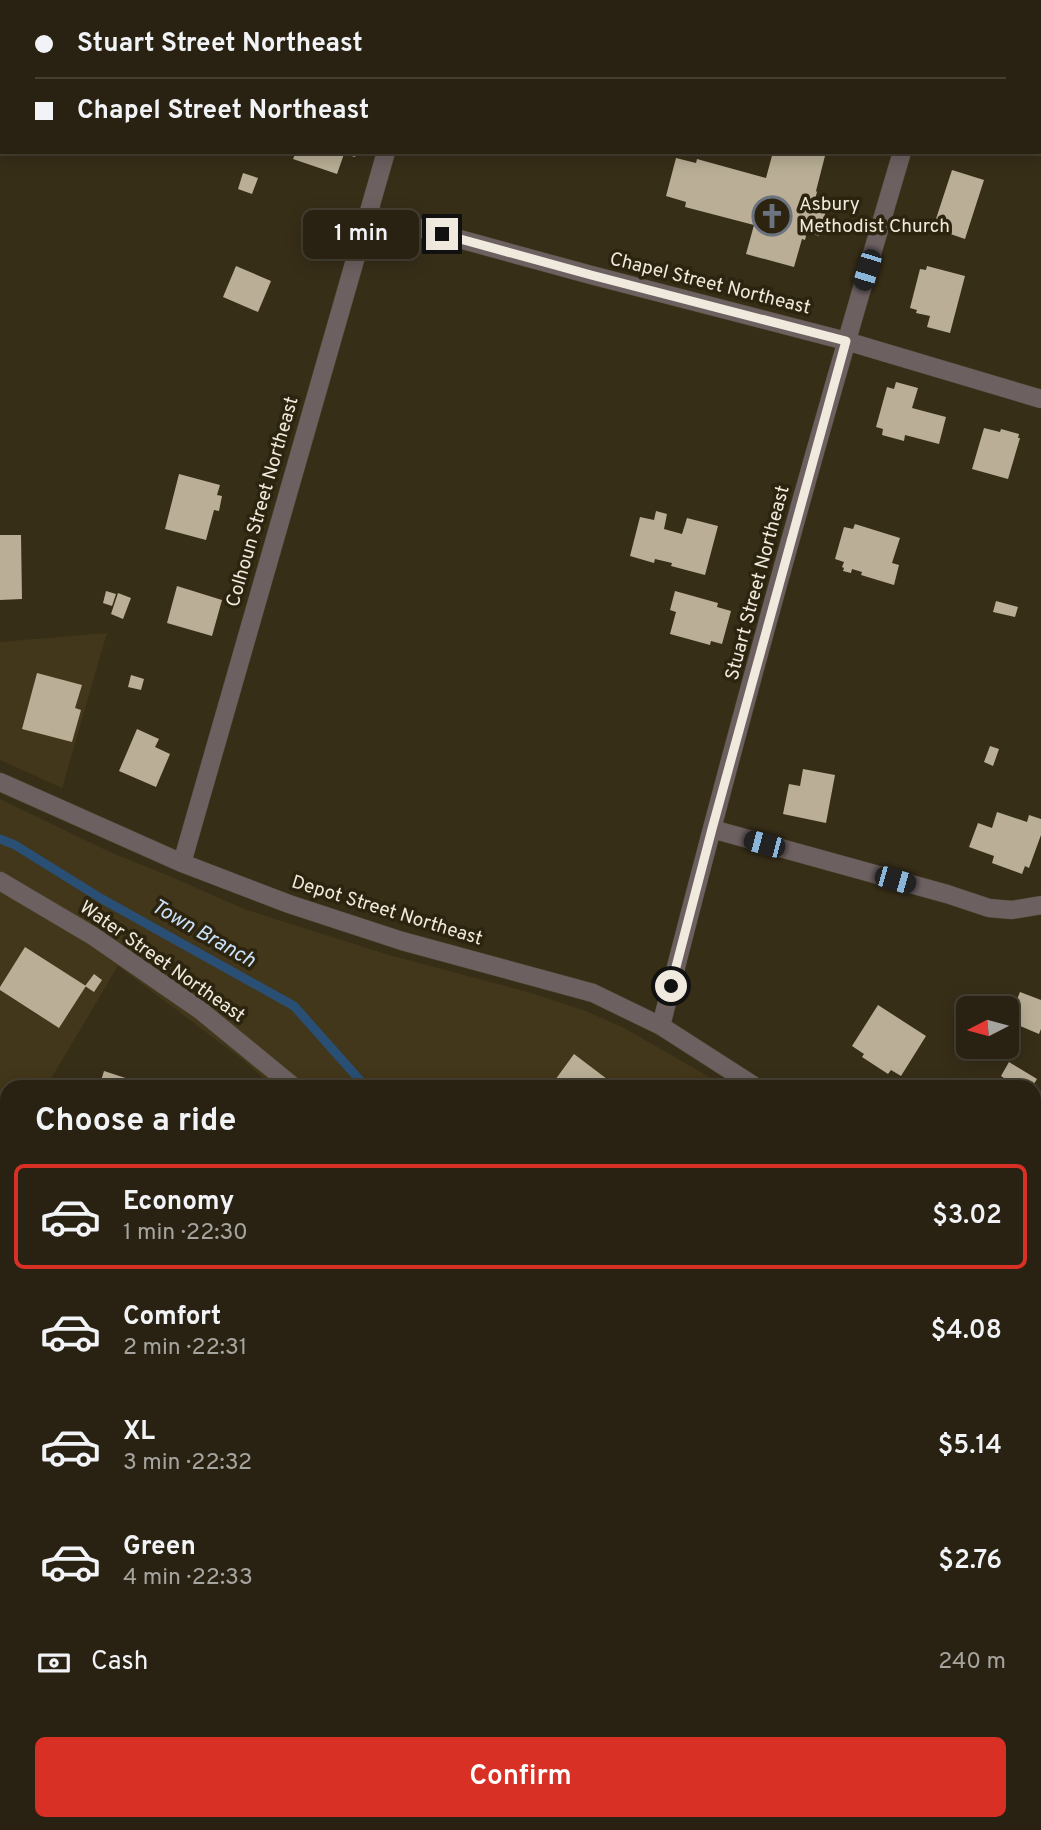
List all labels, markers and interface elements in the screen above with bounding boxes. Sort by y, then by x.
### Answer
text: Stuart Street Northeast [77,28,363,61]
text: Chapel Street Northeast [77,95,369,128]
place label: Asbury Methodist Church [799,193,950,239]
church icon: Asbury Methodist Church [751,195,793,237]
callout: 1 min [302,210,418,258]
route end [426,218,458,250]
text: 1 min [334,220,388,249]
street label: Chapel Street Northeast [607,247,813,321]
car [851,247,884,293]
street label: Colhoun Street Northeast [221,394,305,610]
street label: Stuart Street Northeast [720,483,796,683]
car [741,828,788,860]
car [872,864,919,896]
street label: Depot Street Northeast [289,870,485,952]
water label: Town Branch [146,893,261,975]
street label: Water Street Northeast [75,896,249,1028]
route start [655,970,687,1002]
north arrow [956,996,1018,1059]
map controls [956,996,1019,1059]
text: Choose a ride [35,1102,236,1142]
icon: car [39,1185,102,1248]
text: Economy [123,1186,234,1219]
text: $3.02 [932,1200,1002,1233]
text: 1 min · 22:30 [123,1219,248,1248]
icon: car [39,1300,102,1363]
text: Comfort [123,1301,221,1334]
text: $4.08 [931,1315,1002,1348]
text: 2 min · 22:31 [123,1334,247,1363]
icon: car [39,1415,102,1478]
text: XL [123,1416,155,1449]
text: $5.14 [938,1430,1002,1463]
text: 3 min · 22:32 [123,1449,252,1478]
icon: car [39,1530,102,1593]
text: Green [123,1531,196,1564]
text: $2.76 [938,1545,1002,1578]
text: 4 min · 22:33 [123,1564,253,1593]
icon: cash [35,1644,73,1682]
text: Cash [91,1646,148,1679]
text: 240 m [938,1648,1006,1677]
button: Confirm [35,1737,1006,1817]

